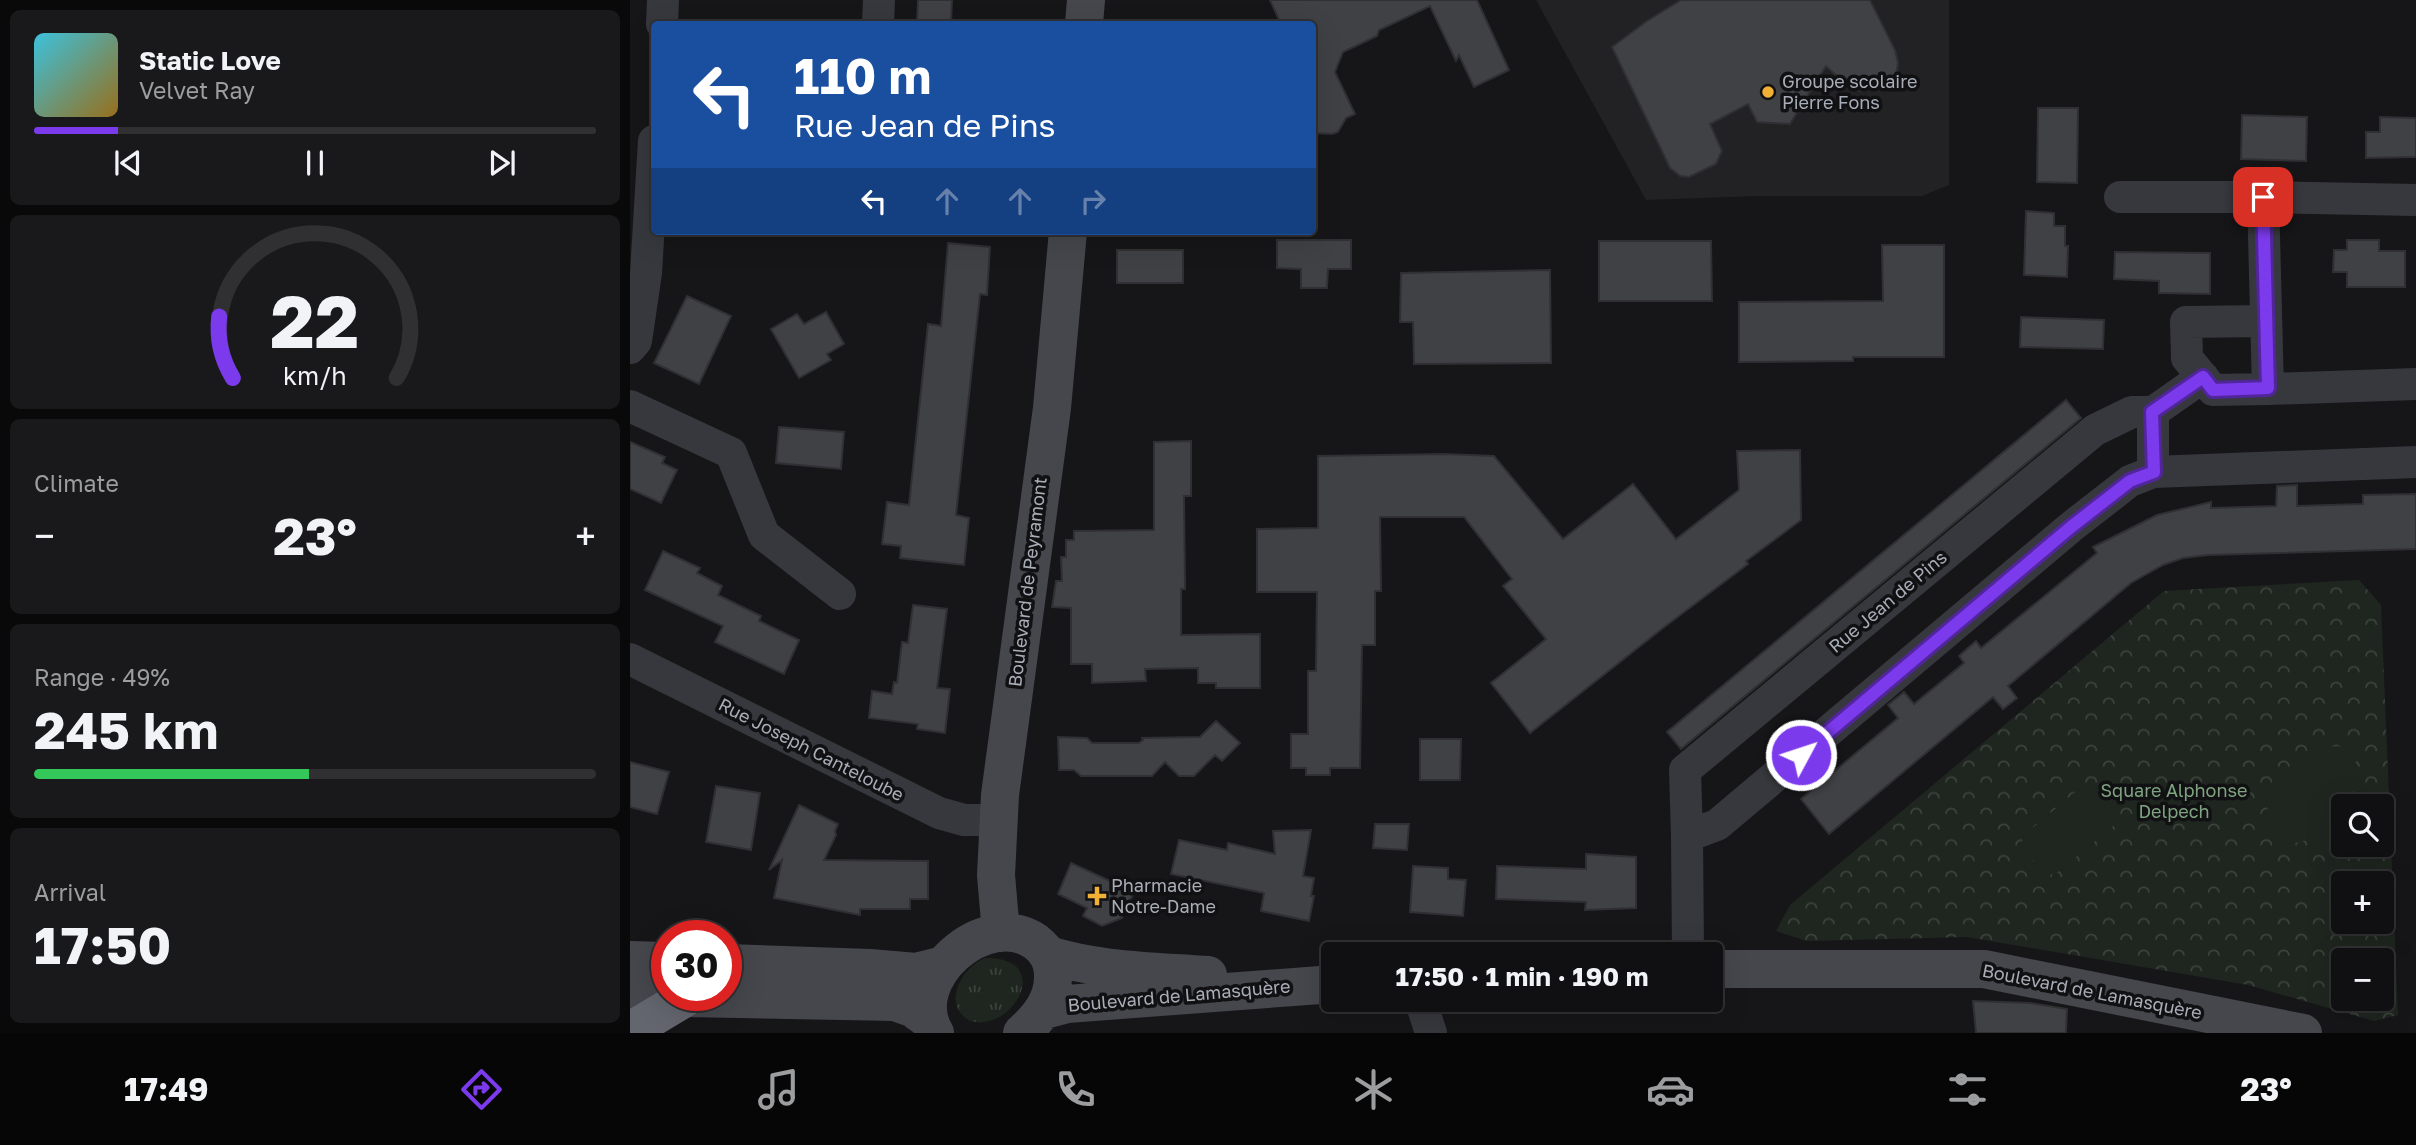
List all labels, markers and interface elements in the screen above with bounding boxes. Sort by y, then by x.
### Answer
text: Static Love [139,45,281,76]
text: 110 m [794,46,931,105]
icon: left [679,49,770,140]
place label: Groupe scolaire Pierre Fons [1782,70,1917,113]
text: Velvet Ray [139,76,255,104]
marker: Groupe scolaire Pierre Fons [1760,84,1776,100]
text: Rue Jean de Pins [794,106,1056,144]
icon: previous [109,144,147,182]
icon: pause [296,144,334,182]
icon: next [483,144,521,182]
pin [2233,167,2293,227]
icon: arrive [2244,178,2282,216]
icon: left [855,182,893,220]
icon: ahead [928,182,966,220]
icon: ahead [1001,182,1039,220]
icon: right [1074,182,1112,220]
text: 22 [271,277,359,364]
text: km/h [283,360,347,391]
text: Climate [34,469,119,497]
street label: Boulevard de Peyramont [1003,476,1051,688]
text: 23° [273,504,357,566]
text: − [34,513,55,558]
text: + [575,513,596,558]
street label: Rue Jean de Pins [1824,546,1951,657]
text: Range · 49% [34,663,170,691]
street label: Rue Joseph Canteloube [715,693,908,805]
text: 245 km [34,698,219,760]
position arrow [1764,718,1838,792]
park label: Square Alphonse Delpech [2101,779,2247,822]
map controls [2331,794,2394,1011]
button: search [2331,794,2394,857]
button: + [2331,871,2394,934]
place label: Pharmacie Notre-Dame [1111,874,1216,917]
text: Arrival [34,878,106,906]
marker: Pharmacie Notre-Dame [1089,888,1105,904]
text: 17:50 [34,913,171,975]
speed limit sign: 30 [651,920,742,1011]
button: − [2331,948,2394,1011]
street label: Boulevard de Lamasquère [1980,959,2204,1023]
text: 17:50 · 1 min · 190 m [1396,961,1648,992]
street label: Boulevard de Lamasquère [1067,974,1291,1016]
icon: directions [457,1065,506,1114]
icon: music [754,1065,803,1114]
icon: phone [1051,1065,1100,1114]
icon: climate [1349,1065,1398,1114]
icon: car [1646,1065,1695,1114]
icon: filters [1943,1065,1992,1114]
text: 17:49 [124,1070,209,1108]
text: 23° [2240,1070,2292,1108]

